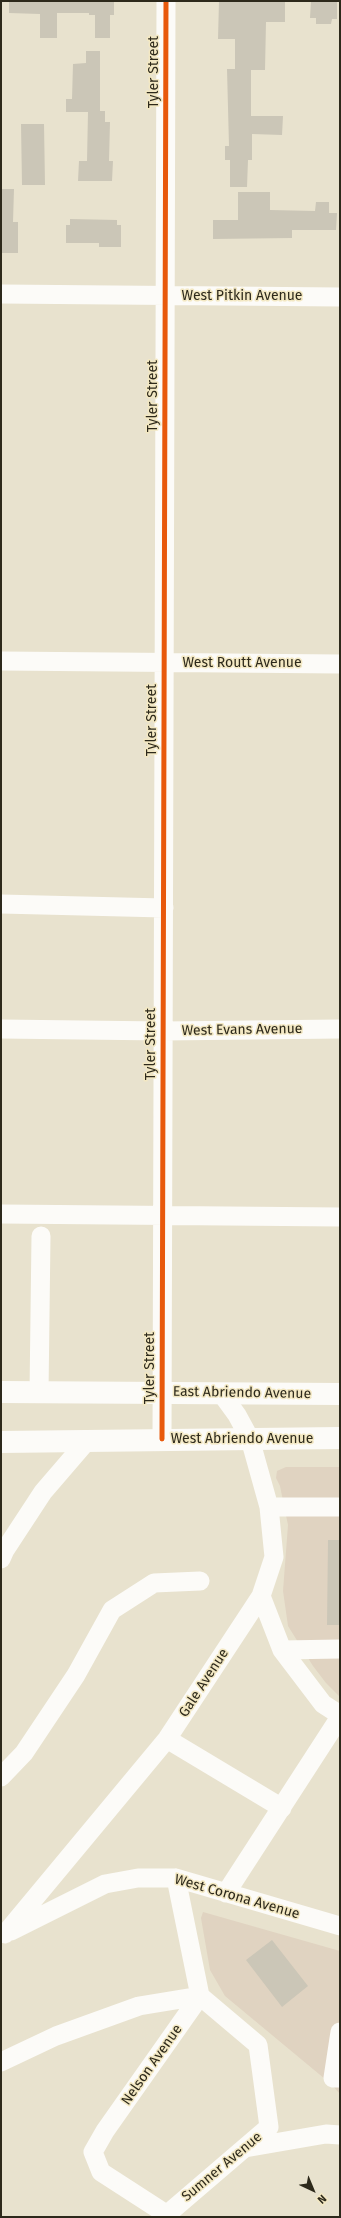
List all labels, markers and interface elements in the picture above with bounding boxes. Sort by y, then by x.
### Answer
street label: Tyler Street [146,36,162,108]
street label: West Pitkin Avenue [182,288,302,304]
street label: Tyler Street [145,360,161,432]
street label: West Routt Avenue [182,655,302,671]
street label: Tyler Street [144,684,160,756]
street label: Tyler Street [143,1008,159,1080]
street label: West Evans Avenue [181,1021,303,1039]
street label: Tyler Street [142,1332,158,1404]
street label: East Abriendo Avenue [173,1383,311,1403]
street label: West Abriendo Avenue [171,1431,313,1447]
street label: Gale Avenue [176,1646,232,1720]
street label: West Corona Avenue [173,1871,301,1923]
street label: Nelson Avenue [118,2022,186,2108]
street label: Sumner Avenue [179,2129,265,2205]
north arrow [293,2170,333,2210]
text: N [315,2192,329,2206]

